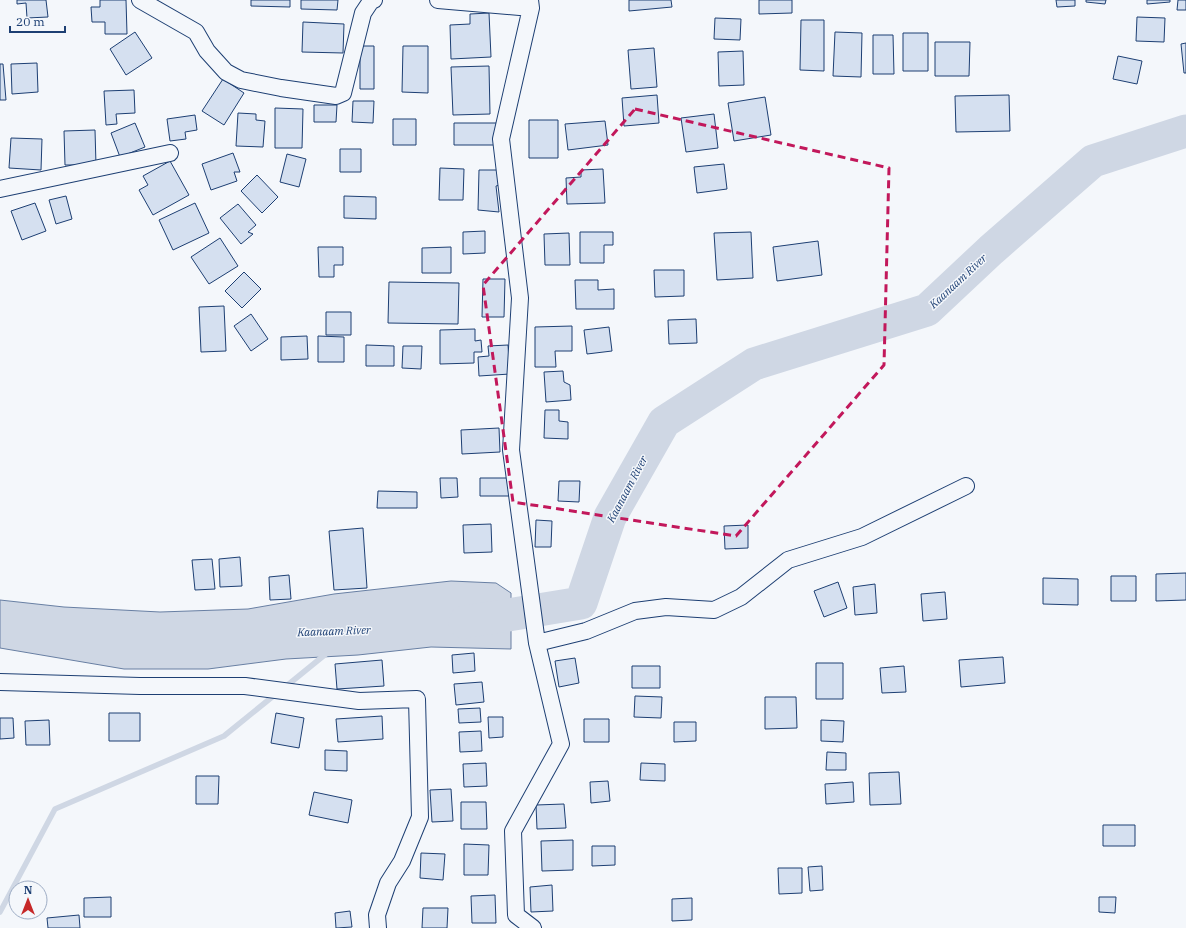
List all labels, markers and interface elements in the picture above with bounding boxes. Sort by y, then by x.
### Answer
scale bar [10,8,65,34]
text: 20 m [16,14,45,29]
water label: Kaanaam River [926,250,991,312]
water label: Kaanaam River [603,452,651,526]
water label: Kaanaam River [296,623,372,639]
north arrow [8,880,48,920]
text: N [24,883,33,897]

